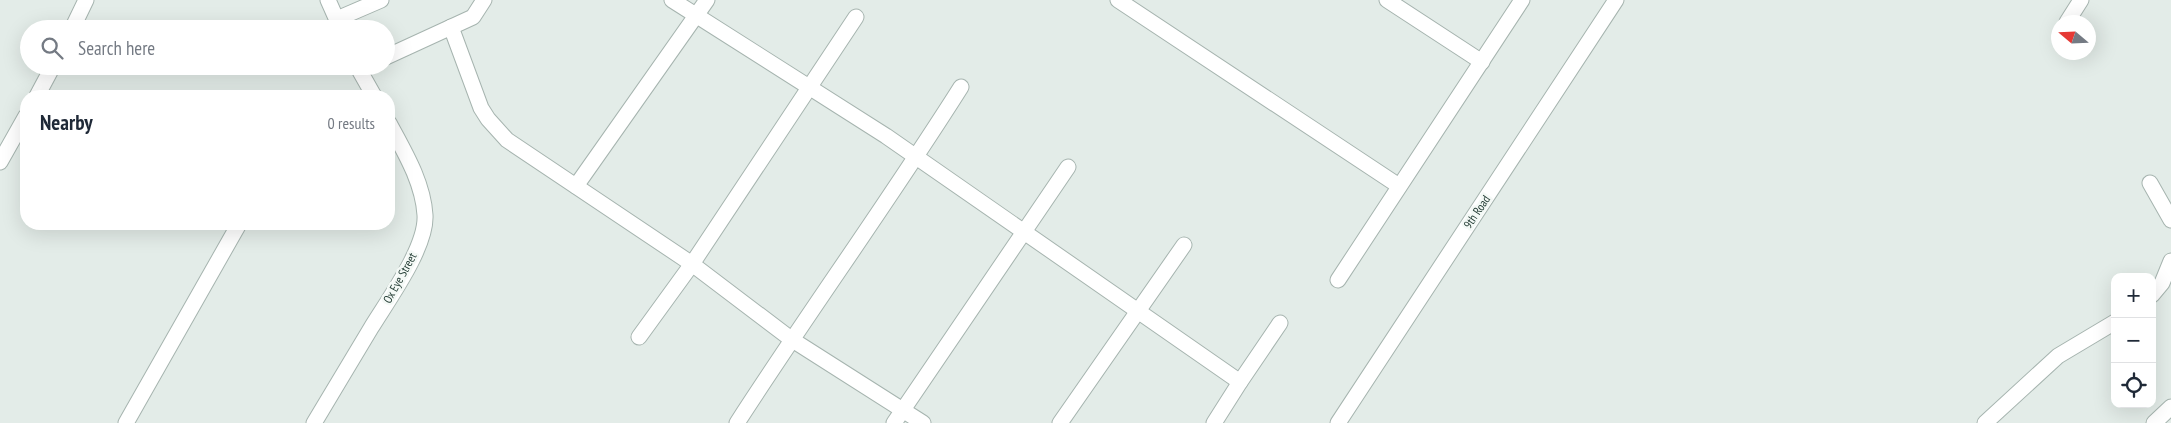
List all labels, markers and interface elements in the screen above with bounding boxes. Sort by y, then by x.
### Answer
north arrow [2051,15,2096,60]
search box [20,20,395,75]
icon: search [38,34,66,62]
text: Search here [78,36,155,60]
text: Nearby [40,109,93,136]
text: 0 results [328,113,375,133]
street label: 9th Road [1460,192,1493,231]
street label: Ox Eye Street [380,249,420,306]
map controls [2111,273,2156,408]
button: + [2111,273,2156,318]
button: − [2111,318,2156,363]
button: locate [2111,363,2156,408]

